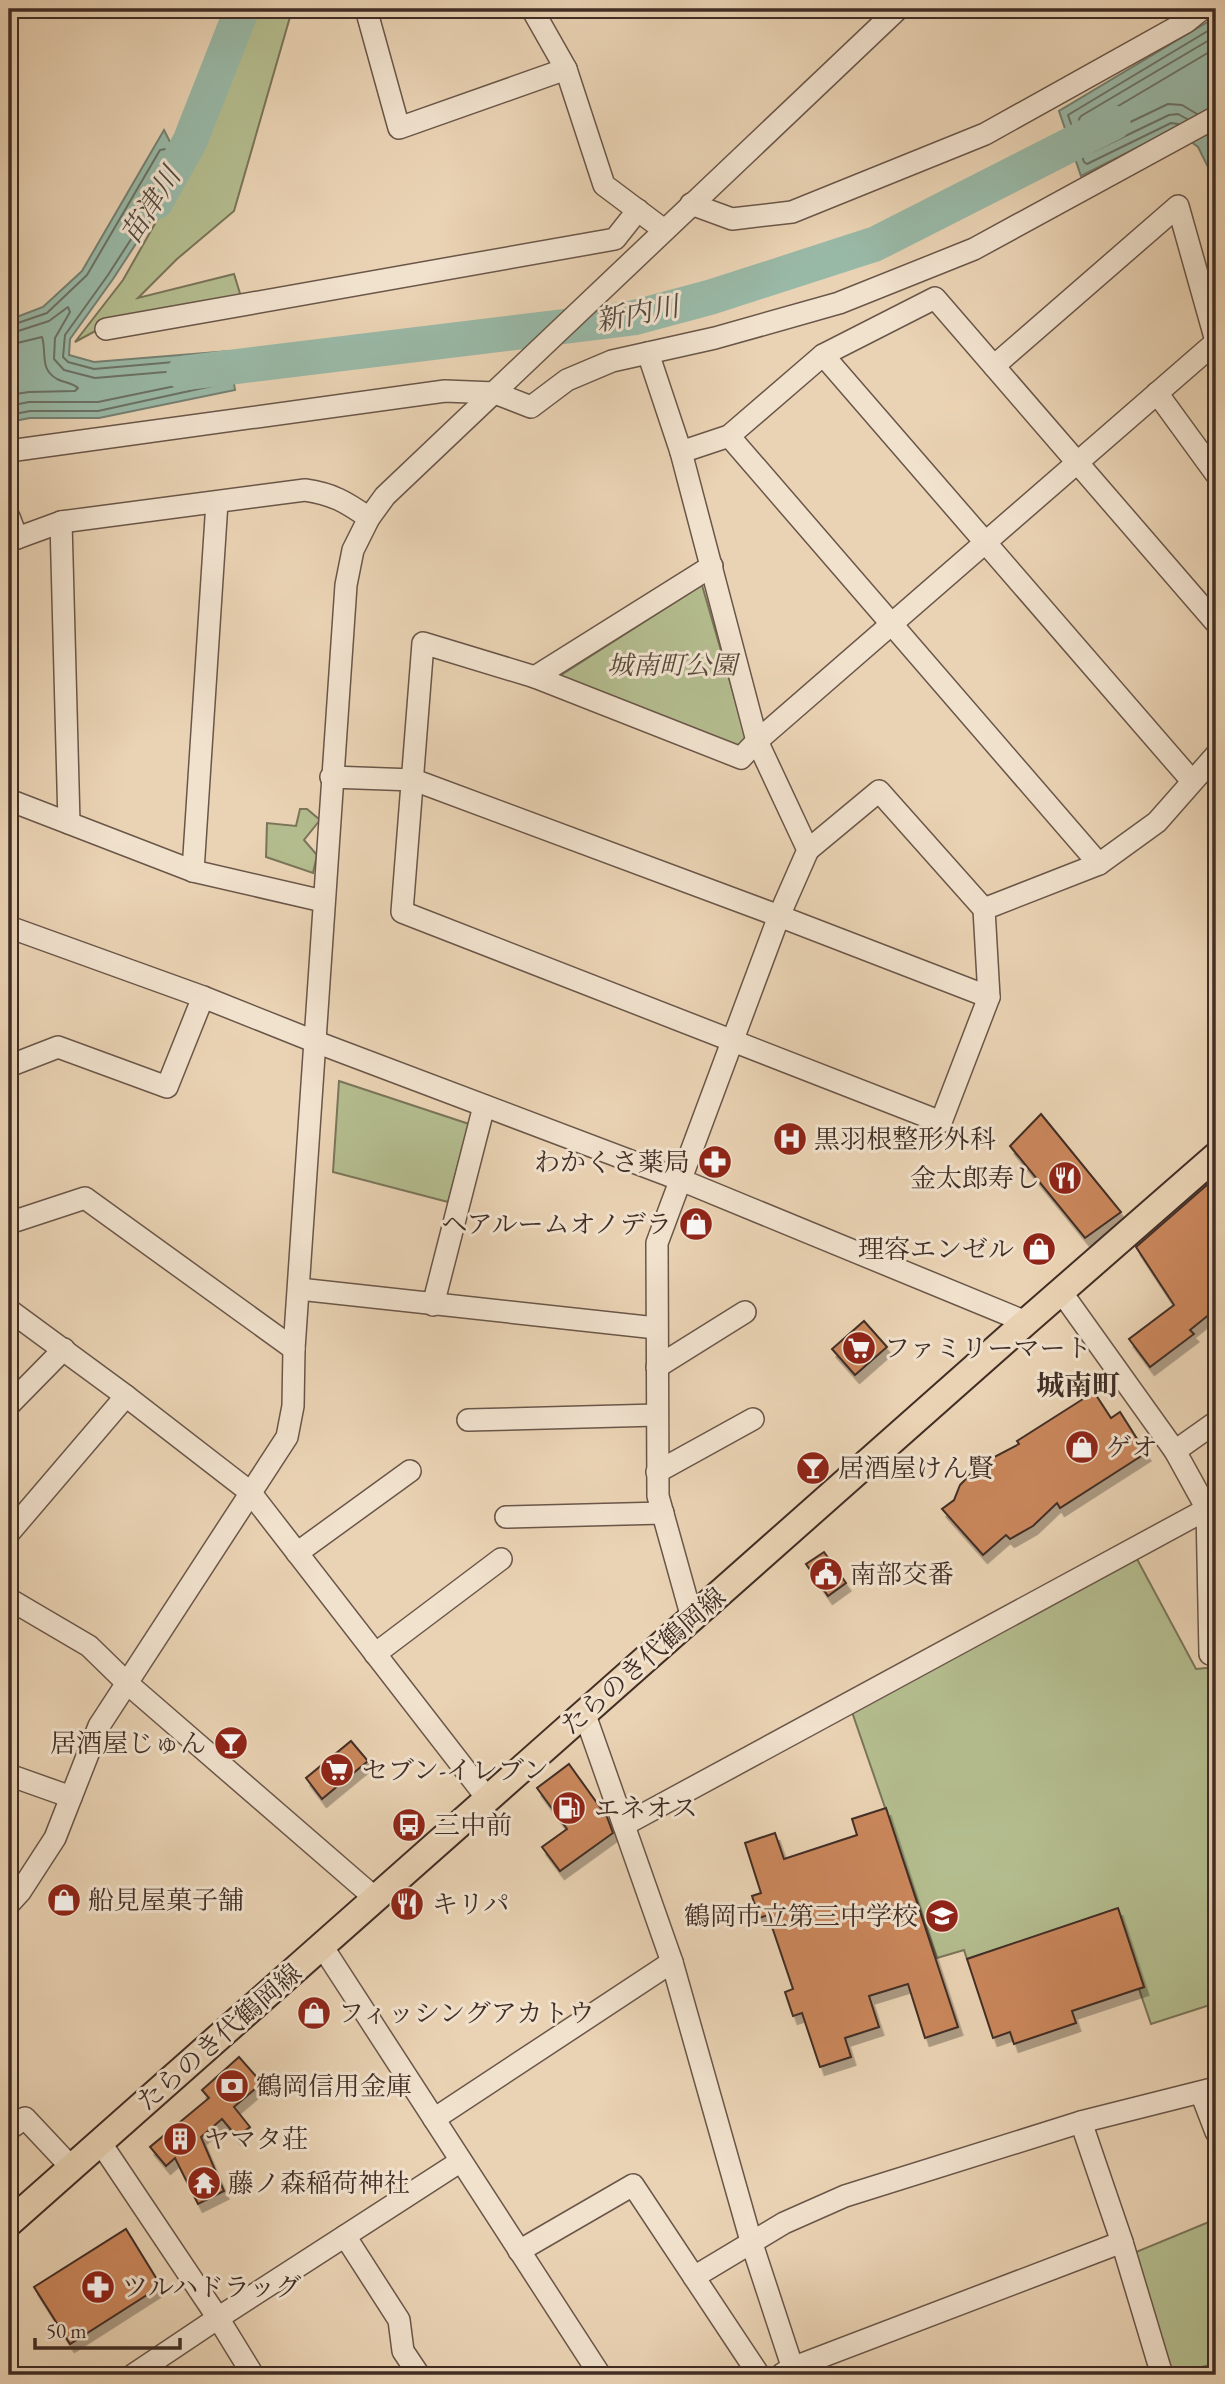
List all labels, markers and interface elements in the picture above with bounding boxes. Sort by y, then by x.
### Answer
water label: 苗津川 [112,157,190,250]
water label: 新内川 [592,287,685,339]
park label: 城南町公園 [607,648,741,682]
hospital icon: 黒羽根整形外科 [771,1120,809,1158]
place label: 黒羽根整形外科 [814,1122,996,1156]
pharmacy icon: わかくさ薬局 [696,1143,734,1181]
place label: わかくさ薬局 [534,1145,690,1179]
restaurant icon: 金太郎寿し [1046,1159,1084,1197]
place label: 金太郎寿し [910,1161,1040,1195]
shop icon: ヘアルームオノデラ [677,1205,715,1243]
place label: ヘアルームオノデラ [441,1207,672,1241]
shop icon: 理容エンゼル [1020,1230,1058,1268]
place label: 理容エンゼル [858,1232,1014,1266]
supermarket icon: ファミリーマート [840,1329,878,1367]
place label: ファミリーマート [884,1331,1091,1365]
district label: 城南町 [1036,1367,1120,1403]
shop icon: ゲオ [1063,1428,1101,1466]
place label: ゲオ [1106,1430,1157,1464]
bar icon: 居酒屋けん賢 [794,1449,832,1487]
place label: 居酒屋けん賢 [838,1451,994,1485]
public building icon: 南部交番 [807,1555,845,1593]
place label: 南部交番 [850,1557,954,1591]
street label: たらのき代鶴岡線 [553,1580,733,1742]
bar icon: 居酒屋じゅん [212,1724,250,1762]
place label: 居酒屋じゅん [50,1726,206,1760]
supermarket icon: セブン-イレブン [318,1751,356,1789]
place label: セブン-イレブン [362,1753,549,1787]
fuel station icon: エネオス [550,1789,588,1827]
place label: エネオス [594,1791,698,1825]
bus stop icon: 三中前 [390,1806,428,1844]
place label: 三中前 [434,1808,512,1842]
shop icon: 船見屋菓子舗 [45,1881,83,1919]
place label: 船見屋菓子舗 [88,1883,244,1917]
restaurant icon: キリパ [388,1885,426,1923]
place label: キリパ [432,1887,509,1921]
school or university icon: 鶴岡市立第三中学校 [923,1897,961,1935]
place label: 鶴岡市立第三中学校 [684,1899,918,1933]
street label: たらのき代鶴岡線 [129,1956,309,2118]
shop icon: フィッシングアカトウ [295,1994,333,2032]
place label: フィッシングアカトウ [338,1996,595,2030]
bank icon: 鶴岡信用金庫 [213,2067,251,2105]
place label: 鶴岡信用金庫 [256,2069,412,2103]
building icon: ヤマタ荘 [161,2120,199,2158]
place label: ヤマタ荘 [204,2122,308,2156]
temple icon: 藤ノ森稲荷神社 [185,2164,223,2202]
place label: 藤ノ森稲荷神社 [228,2166,410,2200]
pharmacy icon: ツルハドラッグ [79,2268,117,2306]
place label: ツルハドラッグ [122,2270,301,2304]
scale bar [35,2307,180,2351]
text: 50 m [46,2317,87,2344]

